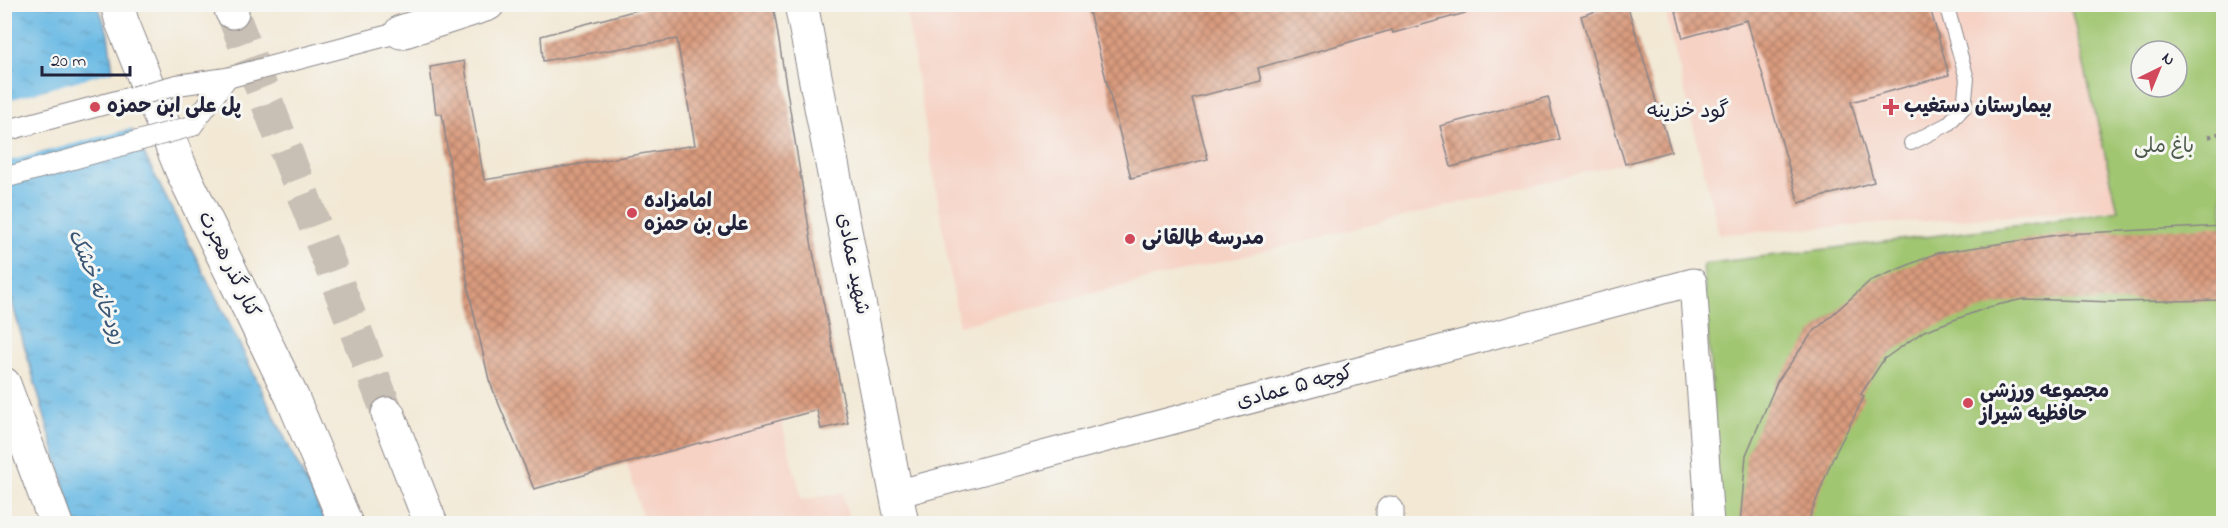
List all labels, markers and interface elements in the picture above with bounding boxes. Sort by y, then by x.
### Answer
scale bar [42,39,130,77]
north arrow [2129,39,2189,99]
text: N [2156,47,2180,72]
text: 20 m [51,49,86,75]
place label: پل علی ابن حمزه [107,93,241,122]
place label: بیمارستان دستغیب [1904,93,2052,122]
district label: گود خزینه [1647,97,1729,127]
marker: بیمارستان دستغیب [1882,98,1900,116]
marker: پل علی ابن حمزه [88,100,102,114]
park label: باغ ملی [2134,133,2194,162]
place label: امامزاده علی بن حمزه [644,188,748,240]
marker: امامزاده علی بن حمزه [625,206,639,220]
street label: کنار گذر هجرت [190,207,266,323]
street label: شهید عمادی [828,211,876,317]
water label: رودخانه خشک [59,225,133,349]
place label: مدرسه طالقانی [1142,225,1264,254]
marker: مدرسه طالقانی [1123,232,1137,246]
street label: کوچه ۵ عمادی [1234,359,1356,417]
place label: مجموعه ورزشی حافظیه شیراز [1978,378,2109,430]
marker: مجموعه ورزشی حافظیه شیراز [1961,396,1975,410]

